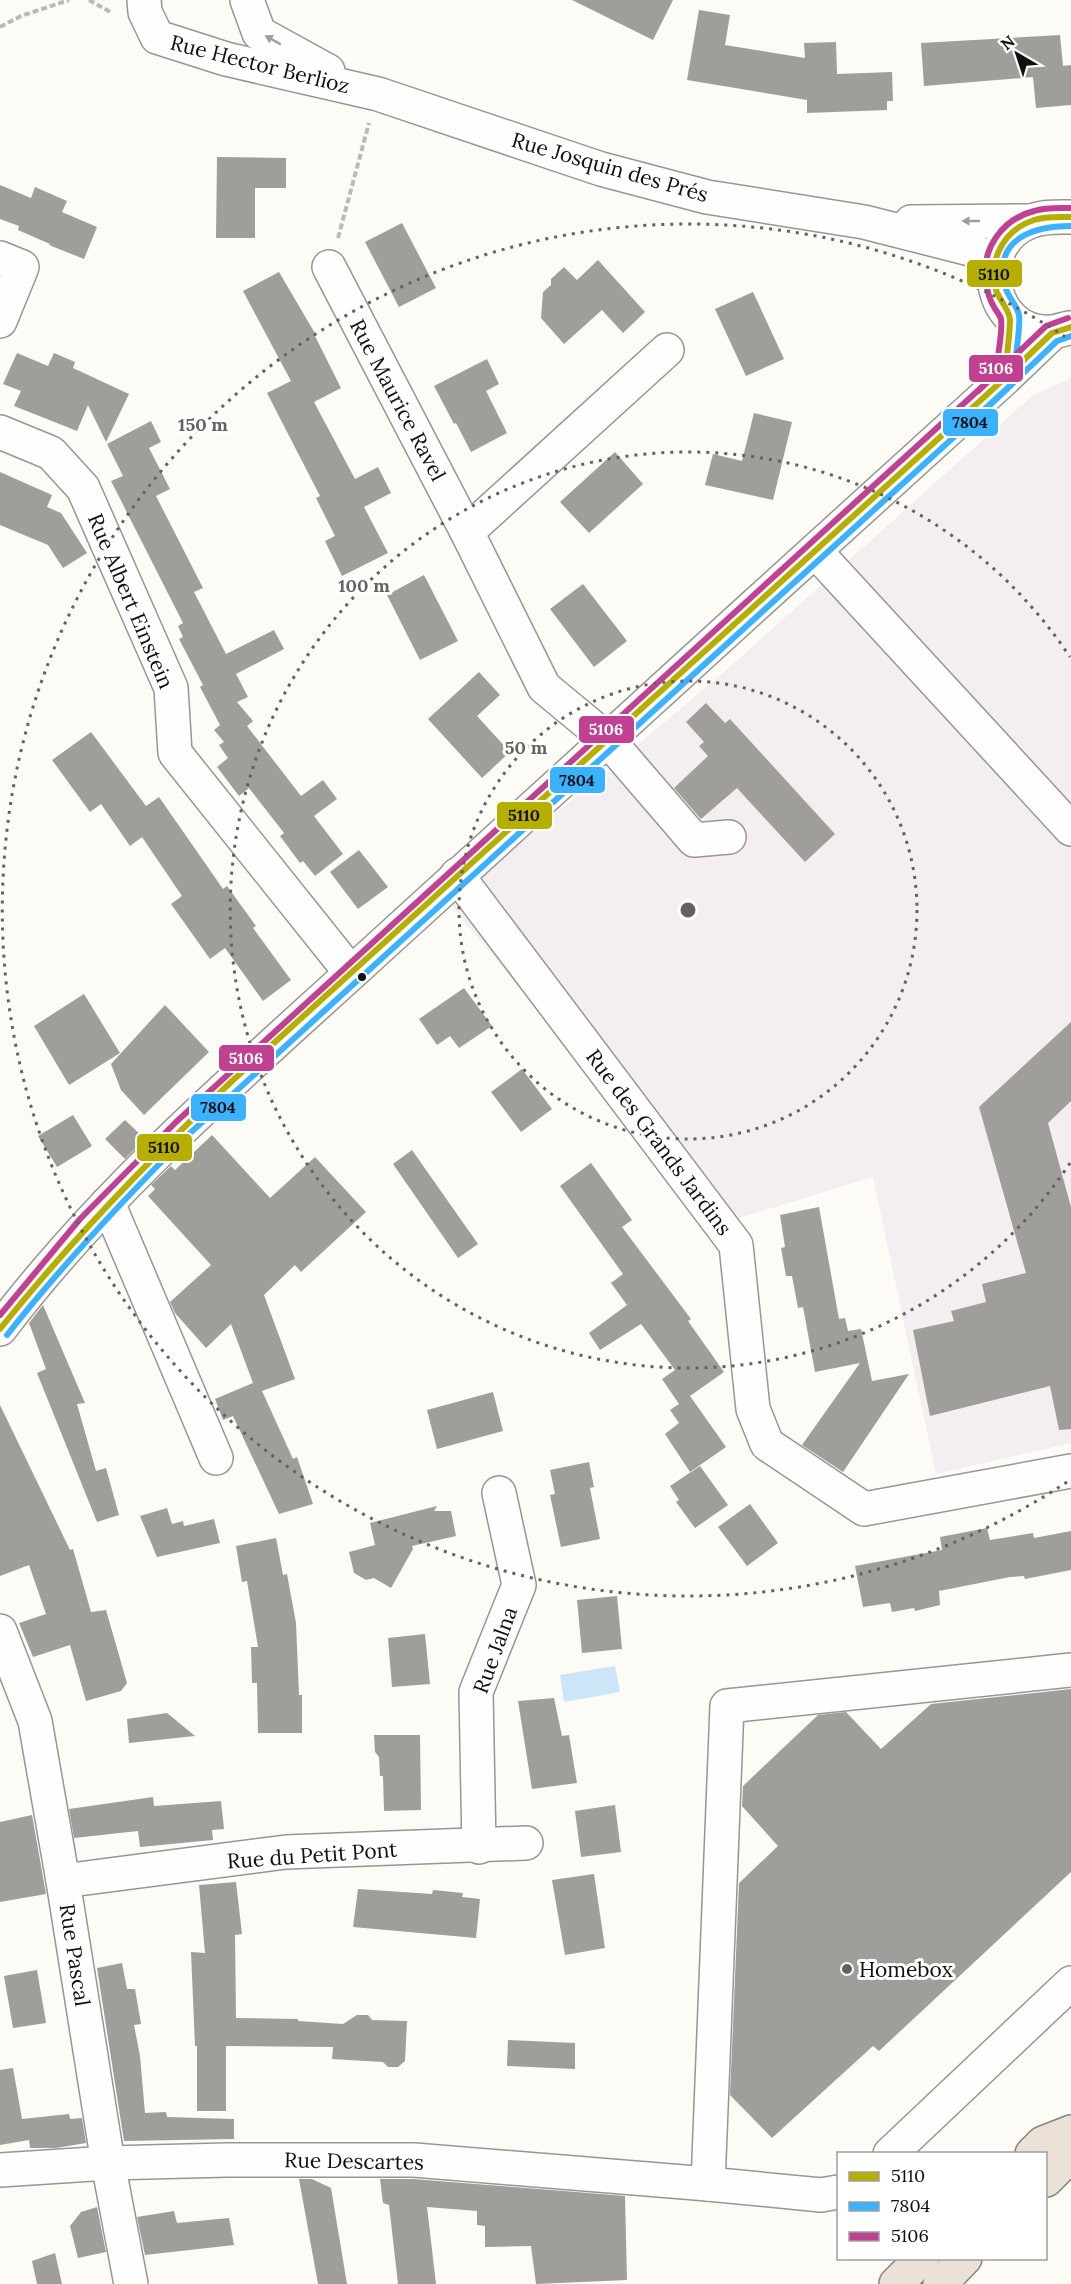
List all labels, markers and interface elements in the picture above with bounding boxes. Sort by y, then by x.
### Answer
north arrow [987,24,1047,84]
street label: Rue Hector Berlioz [167,29,353,99]
text: N [996,31,1019,54]
one-way arrow [264,35,281,45]
street label: Rue Josquin des Prés [509,126,711,208]
one-way arrow [961,216,980,226]
line badge: 5110 [966,259,1023,288]
text: 5110 [978,264,1010,284]
street label: Rue Maurice Ravel [344,314,452,486]
line badge: 5106 [968,354,1024,383]
text: 5106 [979,358,1013,378]
line badge: 7804 [942,408,999,437]
text: 7804 [952,412,988,432]
text: 150 m [178,413,228,436]
street label: Rue Albert Einstein [82,509,180,693]
text: 100 m [338,574,390,597]
line badge: 5106 [578,715,635,744]
text: 5106 [589,719,623,739]
text: 50 m [505,736,548,759]
line badge: 7804 [549,766,606,794]
text: 7804 [559,770,595,790]
line badge: 5110 [496,801,553,830]
text: 5110 [508,805,540,825]
centre of rings [678,900,698,920]
unlabelled marker [356,971,368,983]
street label: Rue des Grands Jardins [580,1043,738,1241]
line badge: 5106 [218,1044,275,1072]
text: 5106 [229,1048,263,1068]
line badge: 7804 [190,1093,247,1122]
text: 7804 [200,1097,236,1117]
line badge: 5110 [136,1133,193,1162]
text: 5110 [148,1137,180,1157]
street label: Rue Jalna [467,1603,523,1697]
street label: Rue du Petit Pont [226,1836,399,1874]
street label: Rue Pascal [54,1902,96,2008]
place label: Homebox [859,1956,953,1983]
marker: Homebox [840,1962,854,1976]
street label: Rue Descartes [284,2146,424,2176]
legend [837,2152,1047,2260]
text: 5110 [891,2164,925,2187]
text: 7804 [891,2194,931,2217]
text: 5106 [891,2224,929,2247]

